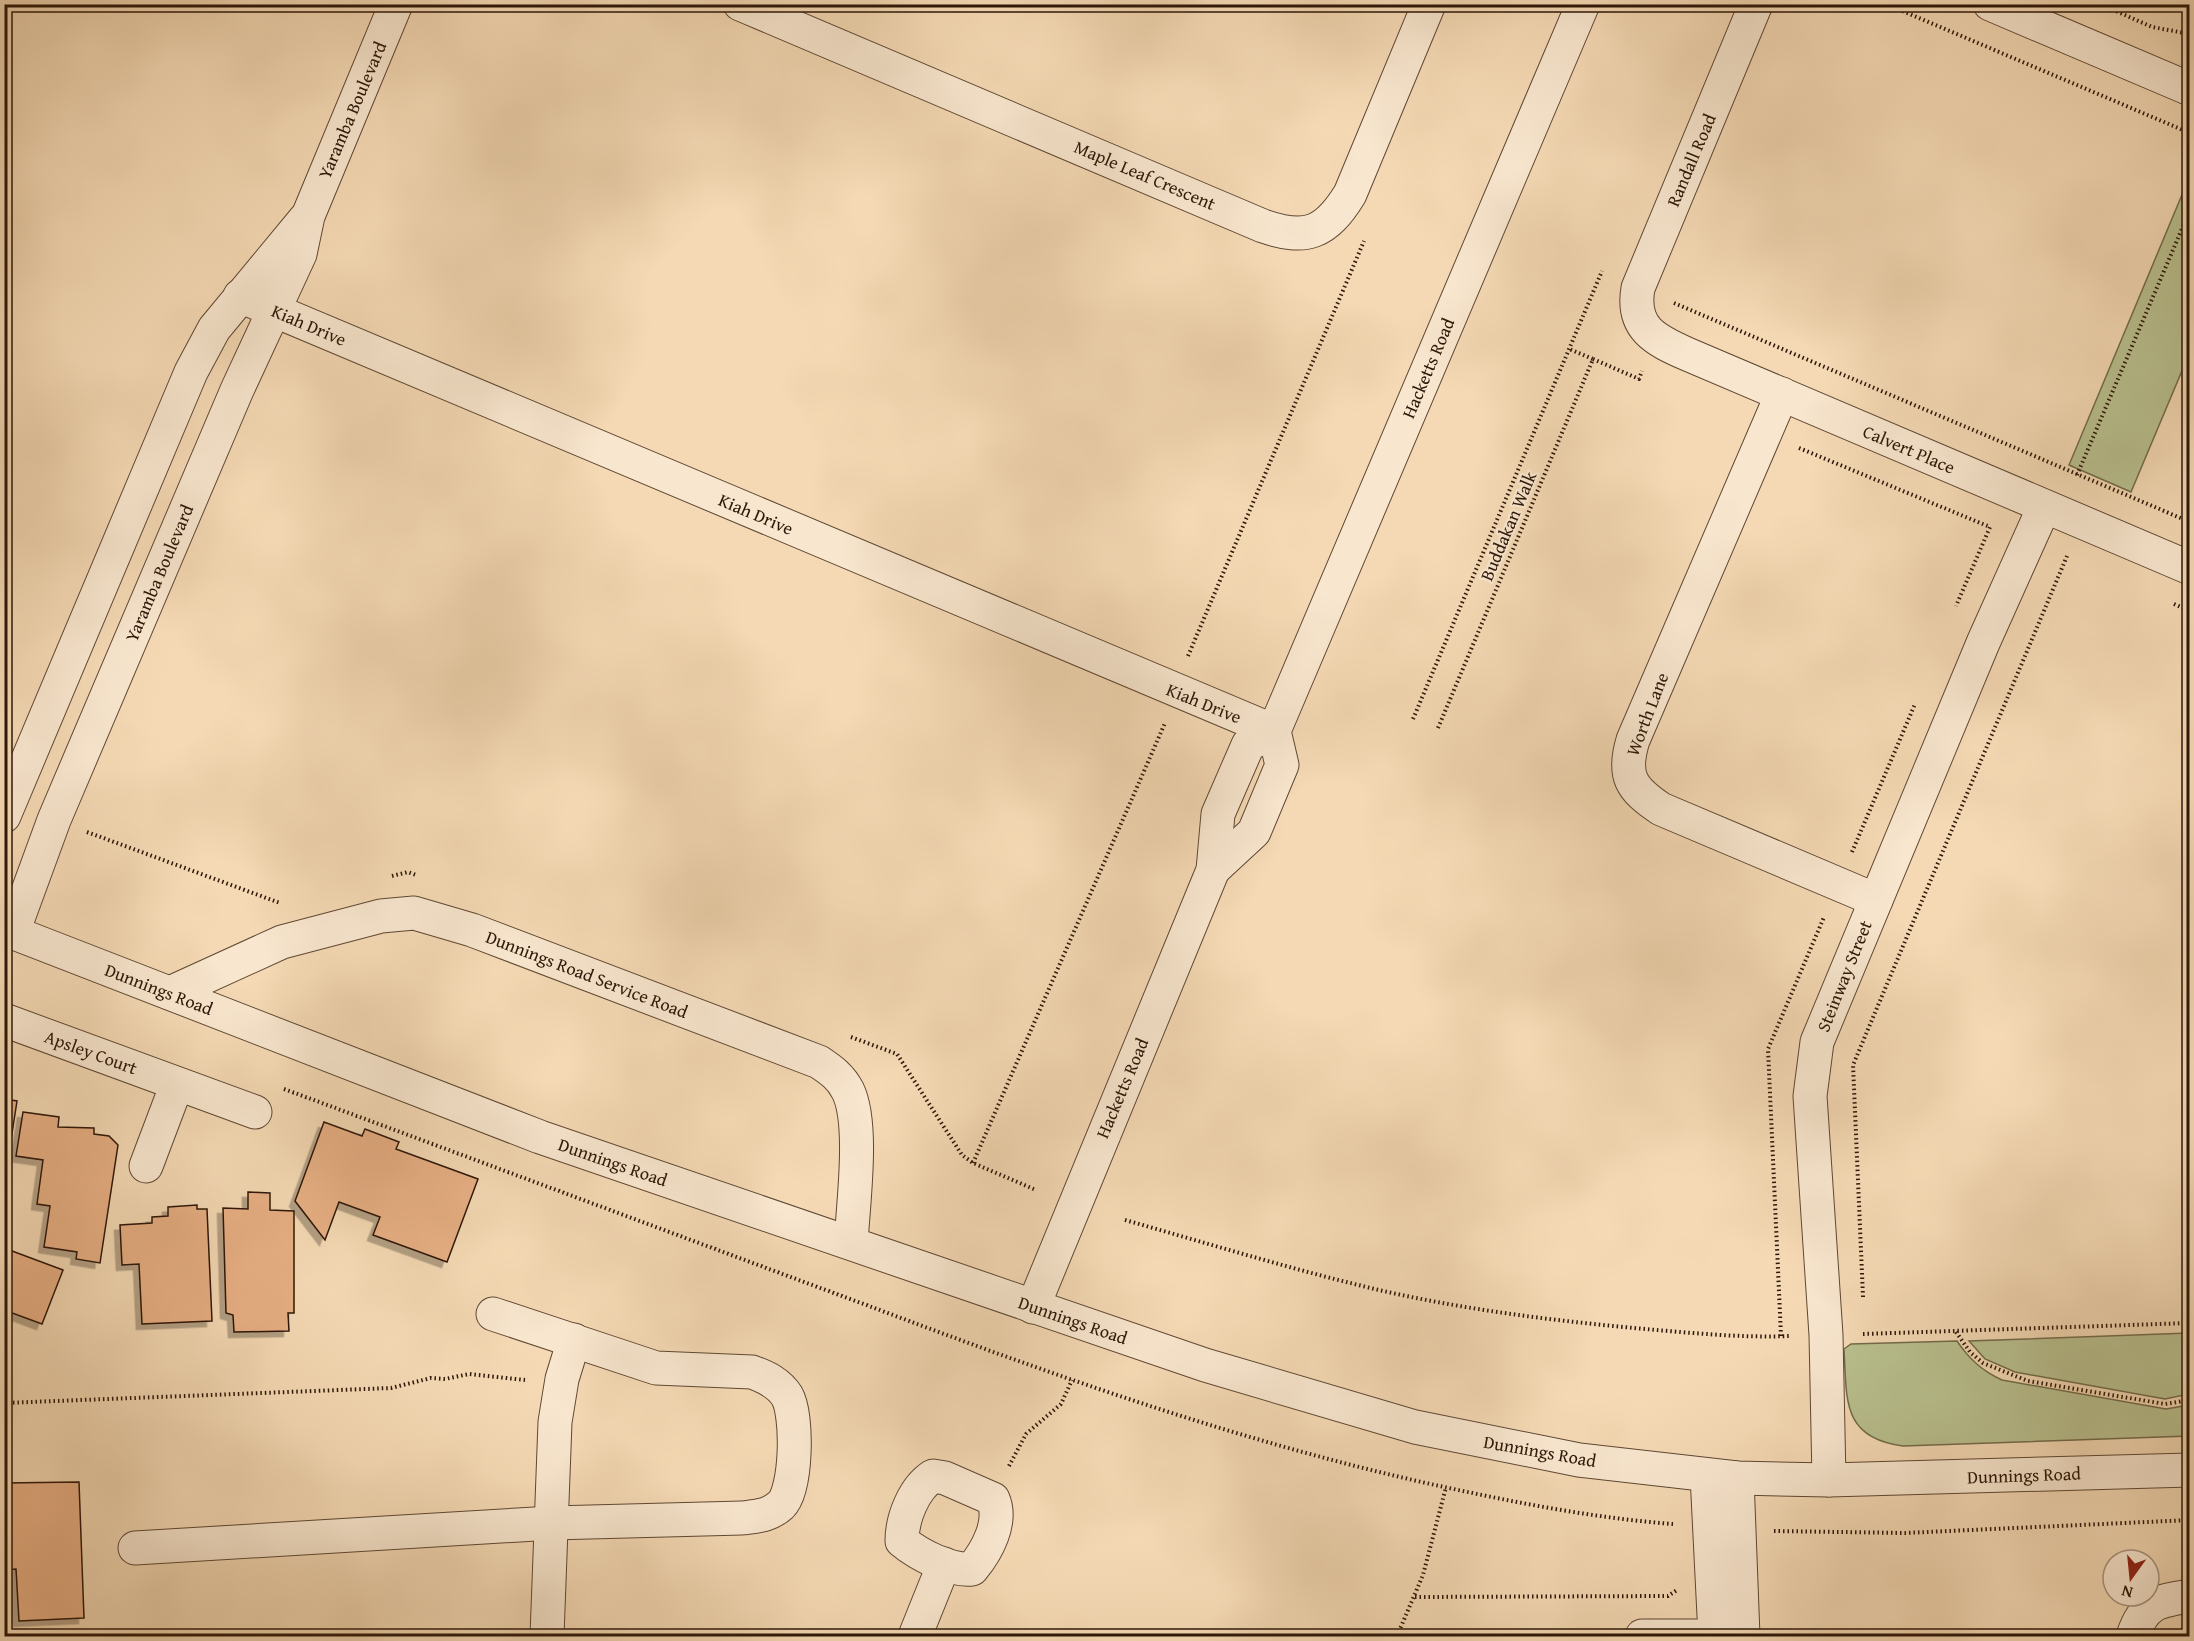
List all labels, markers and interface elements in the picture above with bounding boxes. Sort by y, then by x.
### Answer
street label: Yaramba Boulevard [311,37,393,183]
street label: Randall Road [1659,109,1723,211]
street label: Maple Leaf Crescent [1070,133,1221,217]
street label: Kiah Drive [268,297,350,353]
street label: Hacketts Road [1395,313,1461,422]
street label: Calvert Place [1859,417,1959,481]
street label: Buddakan Walk [1473,466,1544,585]
street label: Kiah Drive [715,486,797,542]
street label: Yaramba Boulevard [118,500,200,646]
street label: Worth Lane [1619,668,1675,760]
street label: Kiah Drive [1162,676,1246,730]
street label: Steinway Street [1809,916,1879,1036]
street label: Dunnings Road Service Road [482,923,692,1025]
street label: Dunnings Road [101,956,217,1022]
street label: Apsley Court [41,1023,142,1081]
street label: Hacketts Road [1089,1033,1155,1142]
street label: Dunnings Road [555,1131,672,1193]
street label: Dunnings Road [1015,1289,1132,1351]
street label: Dunnings Road [1482,1428,1599,1474]
street label: Dunnings Road [1967,1460,2082,1490]
north arrow [2101,1548,2161,1608]
text: N [2119,1579,2135,1605]

